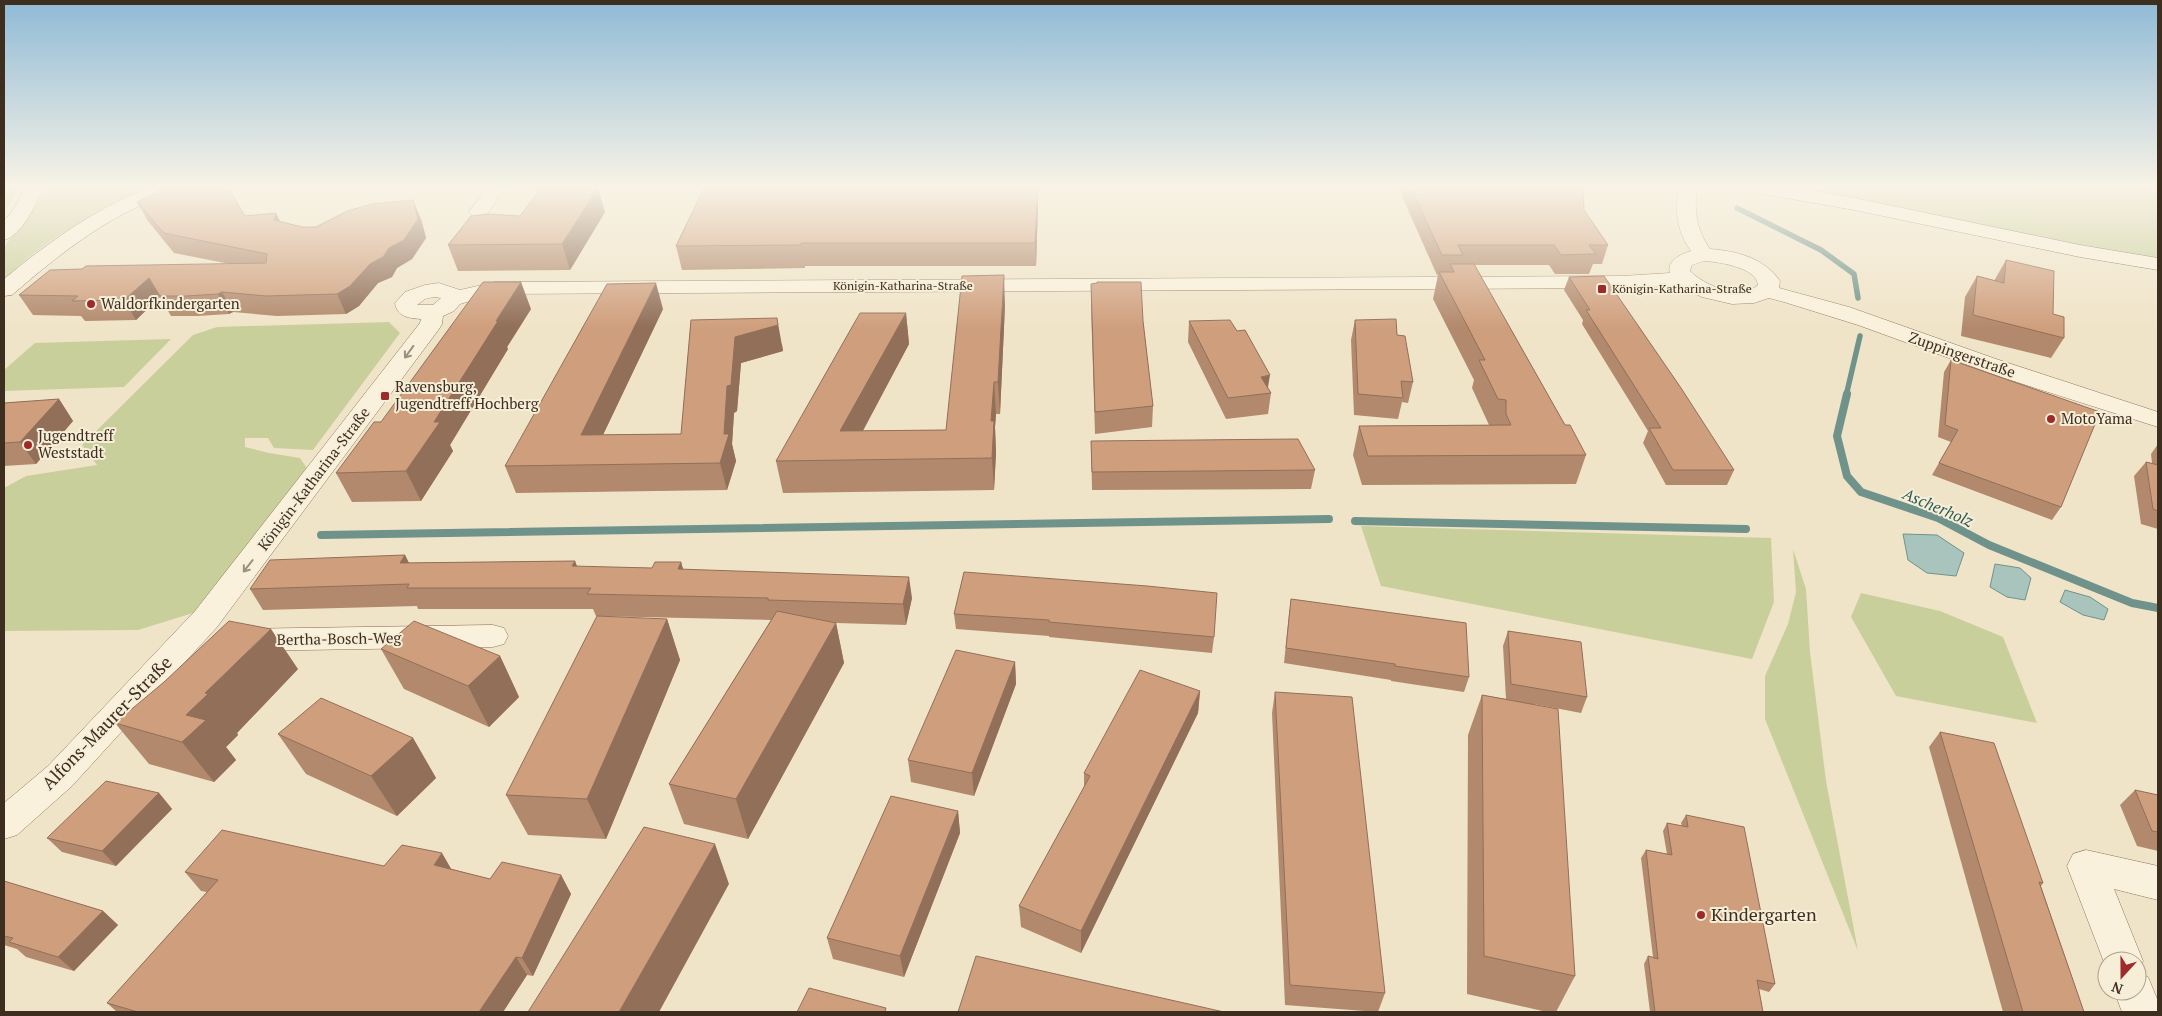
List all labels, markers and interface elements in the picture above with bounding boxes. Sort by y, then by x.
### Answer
street label: Königin-Katharina-Straße [833,278,973,293]
place label: Königin-Katharina-Straße [1612,281,1752,296]
marker: Königin-Katharina-Straße [1596,283,1608,295]
place label: Waldorfkindergarten [101,293,240,313]
marker: Waldorfkindergarten [85,298,97,310]
street label: Zuppingerstraße [1906,326,2018,382]
one-way arrow [404,345,414,359]
place label: Ravensburg, Jugendtreff Hochberg [395,376,540,413]
marker: Ravensburg, Jugendtreff Hochberg [379,390,391,402]
street label: Königin-Katharina-Straße [253,403,374,554]
place label: MotoYama [2061,408,2133,428]
marker: MotoYama [2045,413,2057,425]
place label: Jugendtreff Weststadt [38,425,114,462]
marker: Jugendtreff Weststadt [22,439,34,451]
water label: Ascherholz [1899,482,1977,532]
one-way arrow [242,559,253,572]
street label: Bertha-Bosch-Weg [276,627,403,649]
street label: Alfons-Maurer-Straße [36,650,177,794]
place label: Kindergarten [1711,902,1817,926]
marker: Kindergarten [1695,909,1707,921]
north arrow [2097,951,2147,1001]
text: N [2108,978,2126,999]

